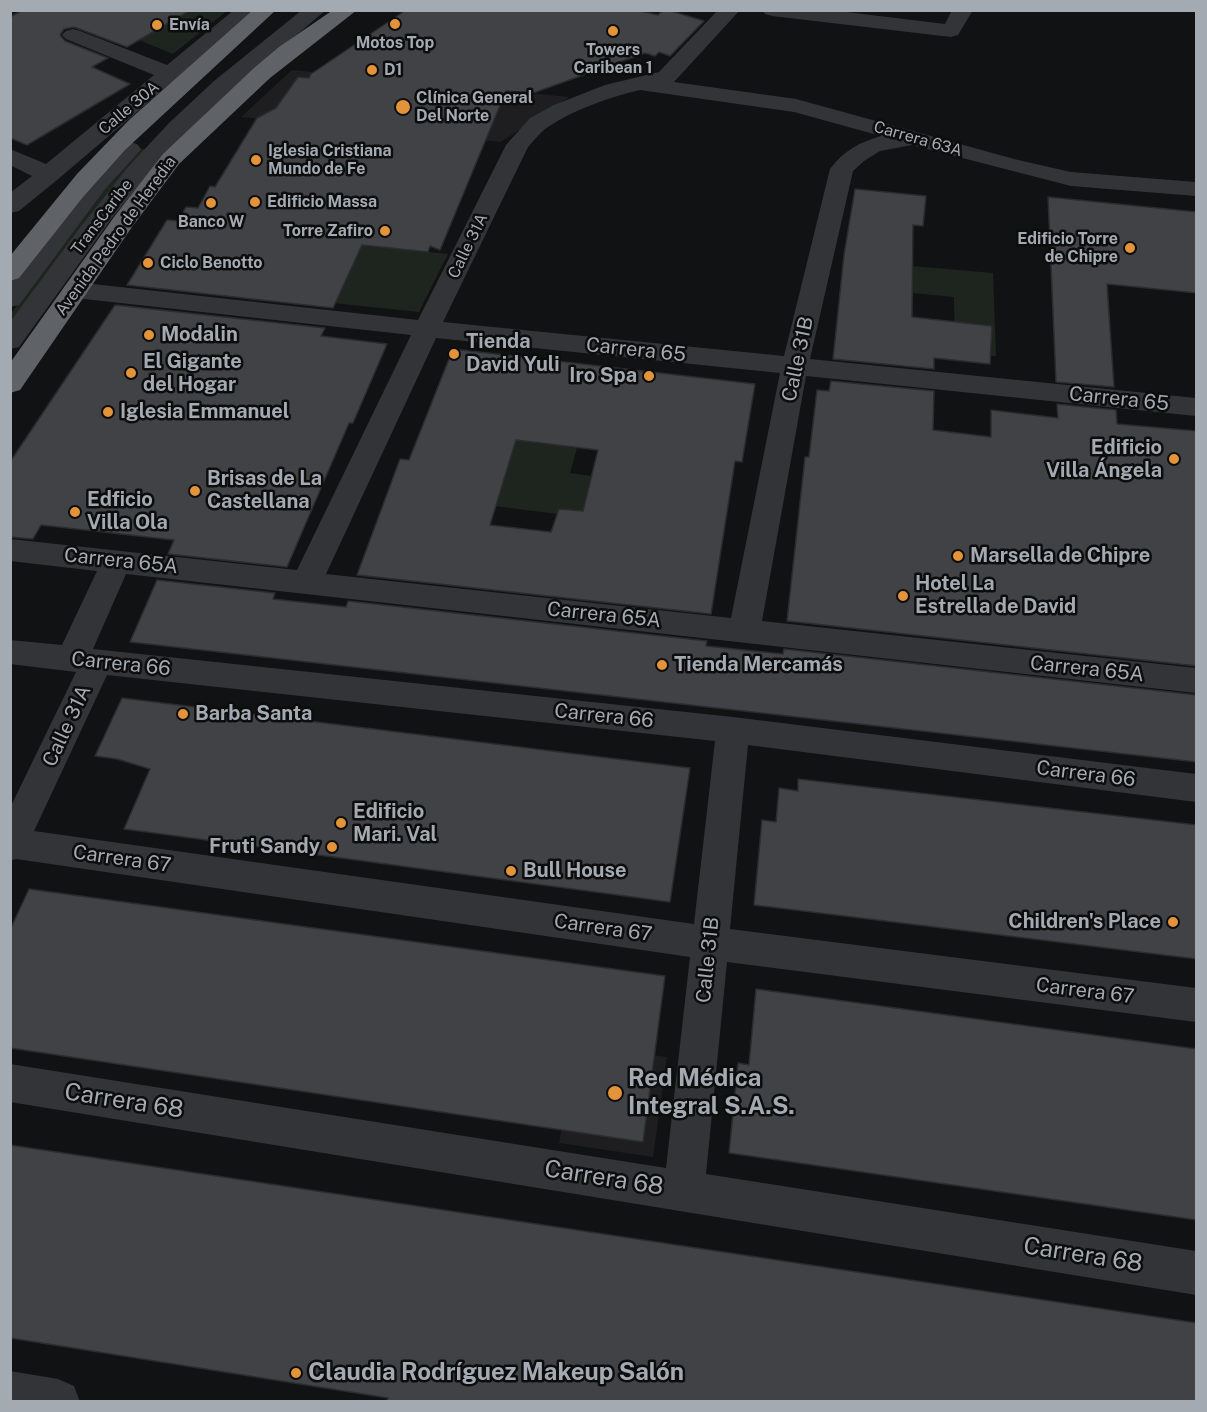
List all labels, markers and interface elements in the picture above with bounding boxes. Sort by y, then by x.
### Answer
place label: Envía [169,15,210,35]
marker: Motos Top [388,17,402,31]
marker: Envía [150,18,164,32]
marker: Towers Caribean 1 [606,24,620,38]
place label: Motos Top [356,33,434,53]
place label: Towers Caribean 1 [573,40,653,78]
place label: D1 [384,60,402,80]
marker: D1 [365,63,379,77]
street label: Calle 30A [95,77,163,139]
place label: Clínica General Del Norte [416,88,533,126]
marker: Clínica General Del Norte [394,98,412,116]
street label: Carrera 63A [872,117,964,161]
place label: Iglesia Cristiana Mundo de Fe [268,141,392,179]
street label: Avenida Pedro de Heredia [52,153,180,319]
marker: Iglesia Cristiana Mundo de Fe [249,153,263,167]
street label: TransCaribe [67,175,137,259]
place label: Edificio Massa [267,192,377,212]
marker: Edificio Massa [248,195,262,209]
marker: Banco W [204,196,218,210]
street label: Calle 31A [444,210,492,282]
place label: Banco W [178,212,244,232]
place label: Torre Zafiro [283,221,373,241]
marker: Torre Zafiro [378,224,392,238]
place label: Edificio Torre de Chipre [1017,229,1118,267]
marker: Edificio Torre de Chipre [1123,241,1137,255]
place label: Ciclo Benotto [160,253,262,273]
marker: Ciclo Benotto [141,256,155,270]
street label: Calle 31B [777,314,819,404]
place label: Modalin [161,323,238,347]
marker: Modalin [142,328,156,342]
place label: Tienda David Yuli [466,330,560,377]
street label: Carrera 65 [585,333,687,367]
marker: Tienda David Yuli [447,347,461,361]
place label: El Gigante del Hogar [143,350,242,397]
place label: Iro Spa [569,364,637,388]
marker: El Gigante del Hogar [124,366,138,380]
marker: Iro Spa [642,369,656,383]
street label: Carrera 65 [1068,382,1170,416]
place label: Iglesia Emmanuel [120,400,289,424]
marker: Iglesia Emmanuel [101,405,115,419]
place label: Edificio Villa Ángela [1046,436,1162,483]
marker: Edificio Villa Ángela [1167,452,1181,466]
place label: Brisas de La Castellana [207,467,322,514]
marker: Brisas de La Castellana [188,484,202,498]
place label: Edficio Villa Ola [87,488,168,535]
marker: Edficio Villa Ola [68,505,82,519]
street label: Carrera 65A [63,543,179,579]
place label: Marsella de Chipre [970,544,1150,568]
marker: Marsella de Chipre [951,549,965,563]
place label: Hotel La Estrella de David [915,572,1076,619]
marker: Hotel La Estrella de David [896,589,910,603]
street label: Carrera 65A [546,597,662,633]
street label: Carrera 66 [70,647,172,681]
street label: Carrera 65A [1029,651,1145,687]
place label: Tienda Mercamás [674,653,843,677]
marker: Tienda Mercamás [655,658,669,672]
street label: Calle 31A [38,681,96,771]
street label: Carrera 66 [553,699,655,733]
place label: Barba Santa [195,702,312,726]
marker: Barba Santa [176,707,190,721]
street label: Carrera 66 [1035,756,1137,792]
place label: Edificio Mari. Val [353,800,437,847]
marker: Edificio Mari. Val [334,816,348,830]
place label: Fruti Sandy [209,835,320,859]
street label: Carrera 67 [71,840,173,878]
marker: Fruti Sandy [325,840,339,854]
place label: Bull House [523,859,627,883]
marker: Bull House [504,864,518,878]
street label: Carrera 67 [552,909,654,947]
place label: Children's Place [1008,910,1161,934]
marker: Children's Place [1166,915,1180,929]
street label: Calle 31B [692,916,724,1004]
street label: Carrera 67 [1034,973,1136,1009]
place label: Red Médica Integral S.A.S. [628,1065,795,1121]
street label: Carrera 68 [62,1077,186,1125]
marker: Red Médica Integral S.A.S. [606,1084,624,1102]
street label: Carrera 68 [542,1154,666,1202]
street label: Carrera 68 [1021,1231,1145,1279]
place label: Claudia Rodríguez Makeup Salón [308,1359,684,1387]
marker: Claudia Rodríguez Makeup Salón [289,1366,303,1380]

